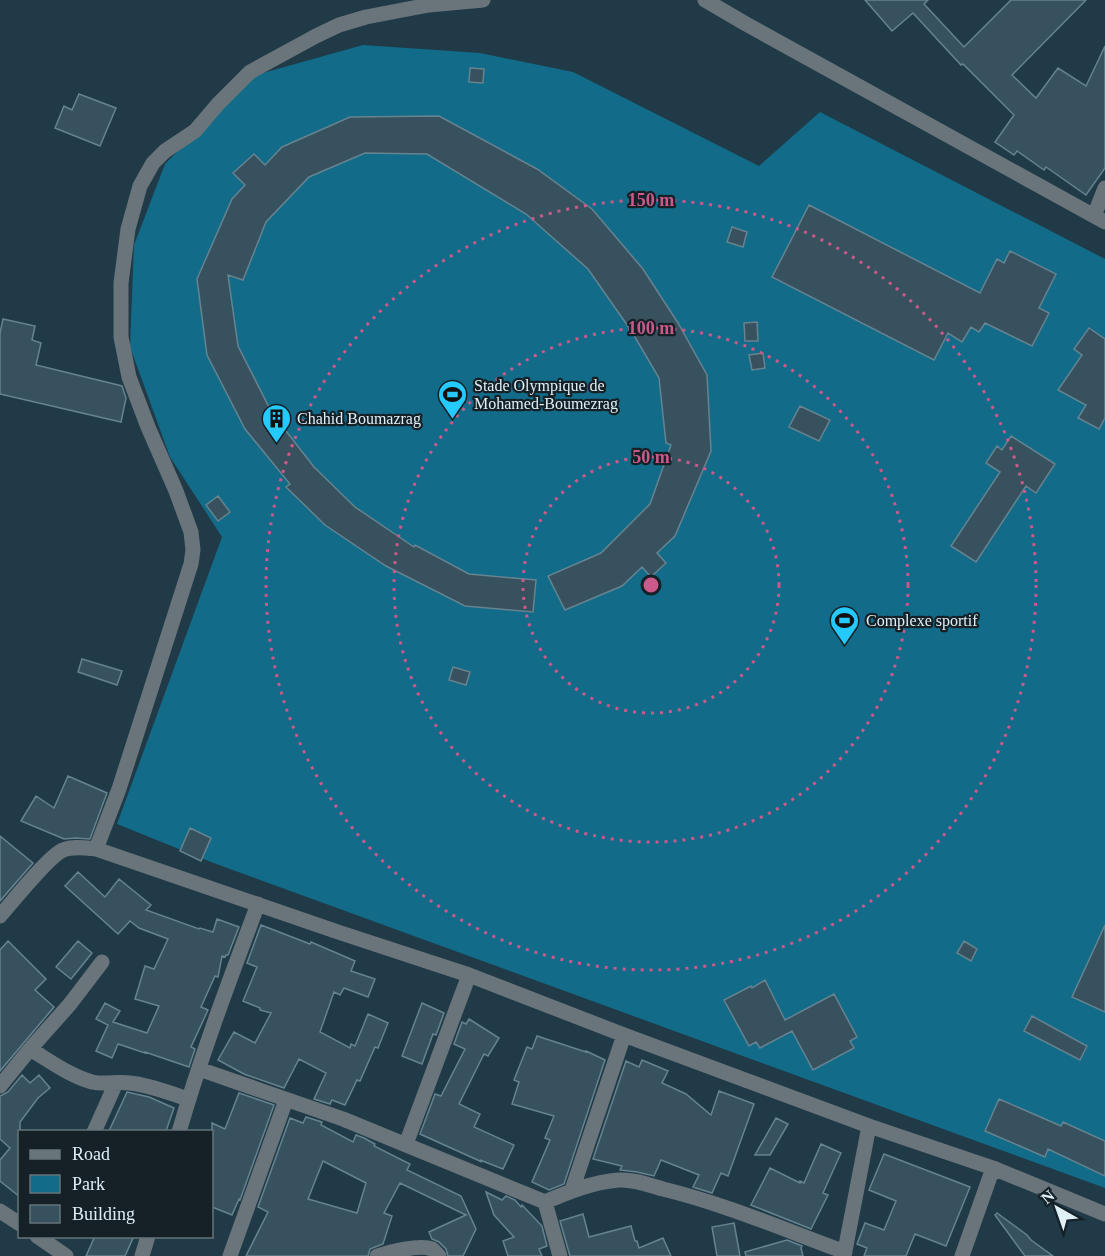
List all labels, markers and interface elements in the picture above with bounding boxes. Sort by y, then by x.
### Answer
text: 150 m [628,190,674,210]
text: 100 m [628,318,674,338]
place label: Stade Olympique de Mohamed-Boumezrag [474,377,618,413]
sports icon: Stade Olympique de Mohamed-Boumezrag [437,378,469,420]
building icon: Chahid Boumazrag [260,402,292,444]
place label: Chahid Boumazrag [297,410,421,428]
text: 50 m [632,447,670,467]
centre of rings [641,575,661,595]
sports icon: Complexe sportif [829,604,861,646]
place label: Complexe sportif [866,612,978,630]
legend [18,1130,213,1238]
text: Road [72,1144,110,1164]
text: Park [72,1174,105,1194]
north arrow [1027,1178,1087,1238]
text: N [1038,1186,1058,1207]
text: Building [72,1204,135,1224]

